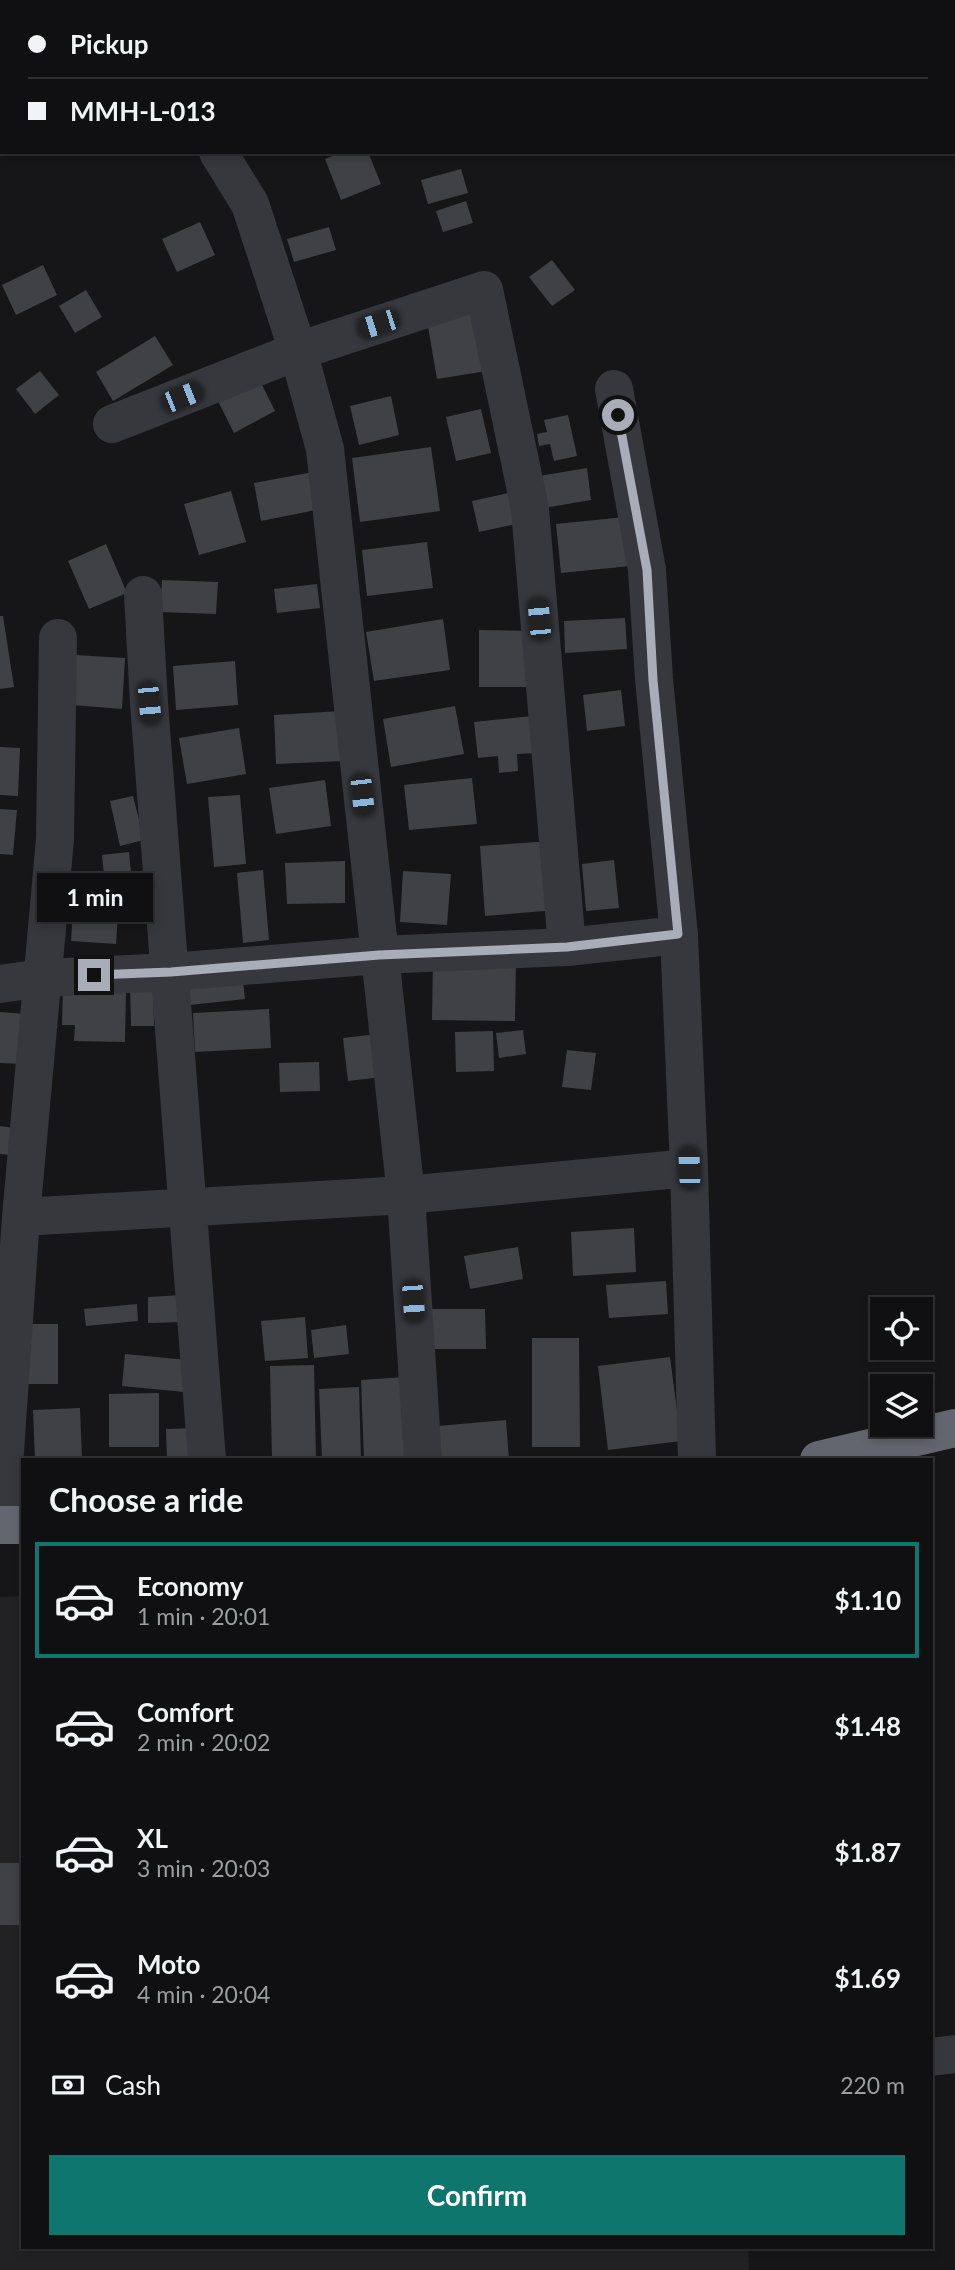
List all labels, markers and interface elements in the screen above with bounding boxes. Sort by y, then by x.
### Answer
text: Pickup [70,28,149,60]
text: MMH-L-013 [70,95,216,127]
car [355,308,402,340]
car [159,379,206,415]
route start [602,399,634,431]
car [527,597,552,641]
car [137,681,162,725]
car [350,773,375,817]
callout: 1 min [36,874,152,922]
text: 1 min [66,883,124,911]
route end [78,959,110,991]
car [678,1147,701,1189]
car [402,1279,425,1323]
map controls [870,1297,933,1437]
button: locate [870,1297,933,1360]
button: layers [870,1374,933,1437]
text: Choose a ride [49,1480,243,1519]
icon: car [53,1569,116,1632]
text: Economy [137,1570,243,1602]
text: $1.10 [835,1584,901,1616]
text: 1 min · 20:01 [137,1602,270,1630]
icon: car [53,1695,116,1758]
text: Comfort [137,1696,234,1728]
text: $1.48 [835,1710,901,1742]
text: 2 min · 20:02 [137,1728,270,1756]
icon: car [53,1821,116,1884]
text: XL [137,1822,168,1854]
text: $1.87 [835,1836,901,1868]
text: 3 min · 20:03 [137,1854,270,1882]
icon: car [53,1947,116,2010]
text: Moto [137,1948,200,1980]
text: $1.69 [835,1962,901,1994]
text: 4 min · 20:04 [137,1980,270,2008]
icon: cash [49,2066,87,2104]
text: Cash [105,2069,161,2101]
text: 220 m [840,2071,905,2099]
button: Confirm [49,2155,905,2235]

